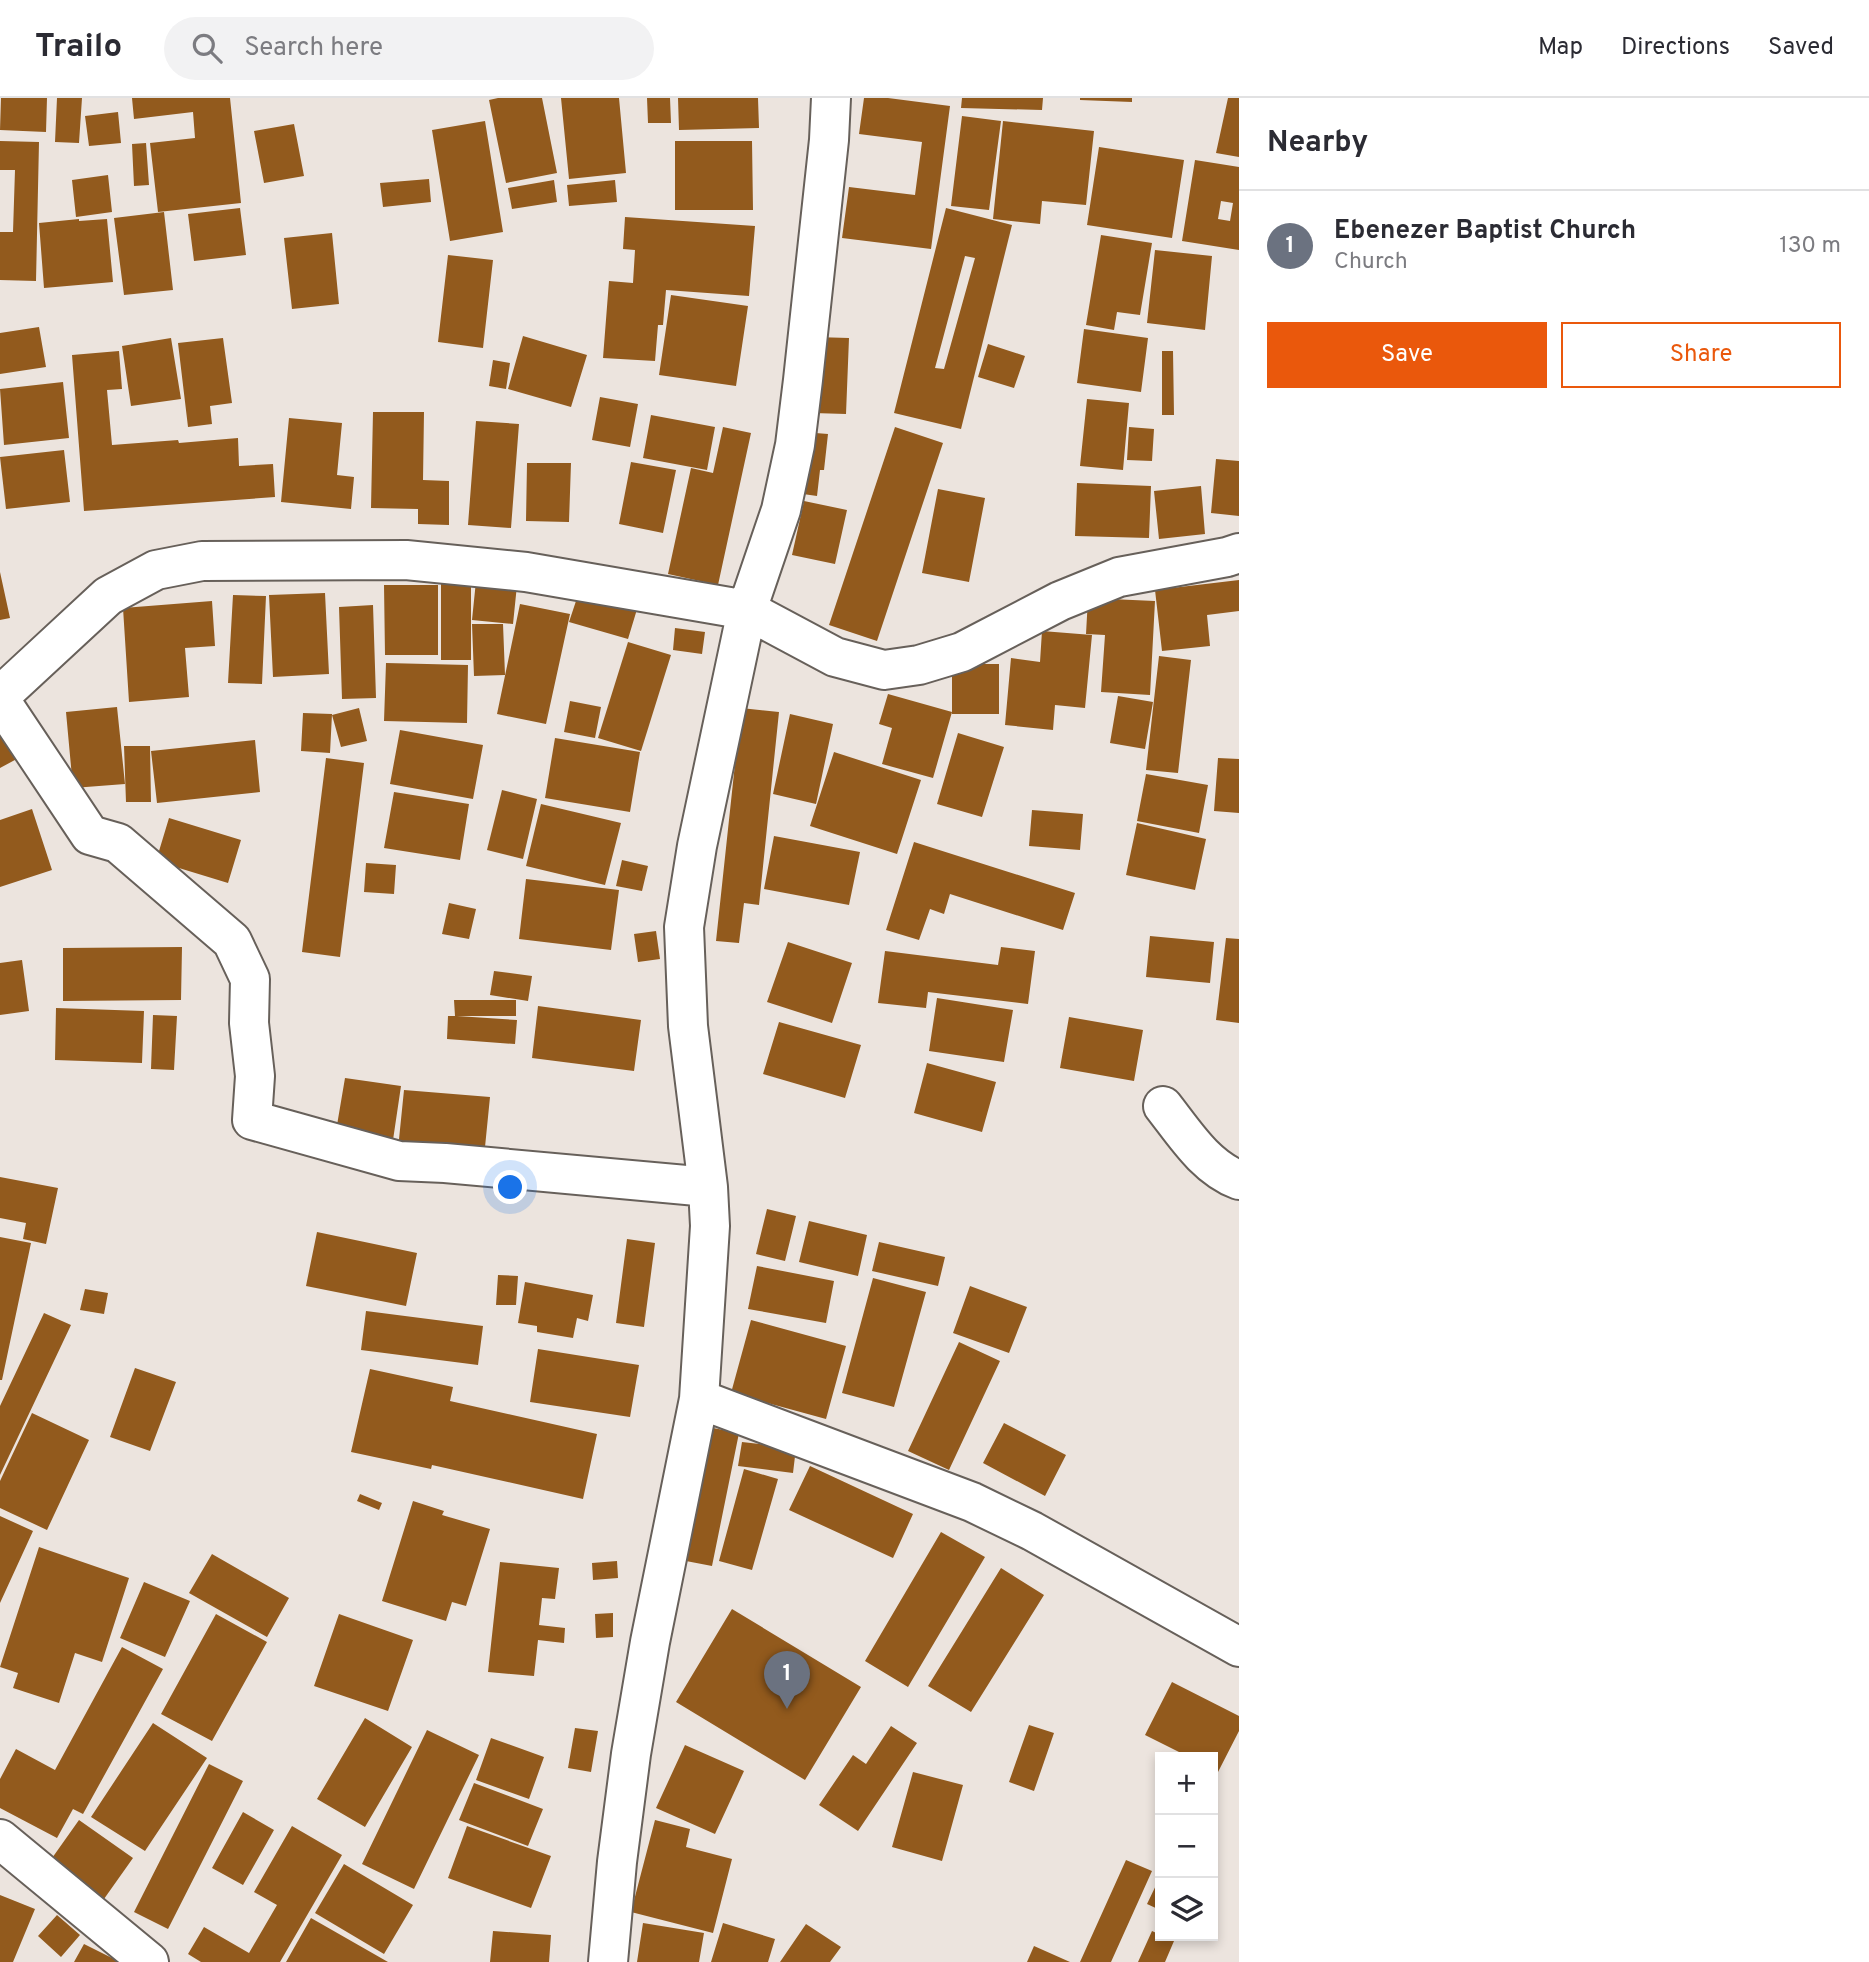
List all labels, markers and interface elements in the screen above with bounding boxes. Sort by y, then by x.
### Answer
search box [164,17,654,80]
text: Trailo [35,27,122,69]
icon: search [188,29,226,67]
text: Search here [244,32,383,65]
text: Map [1538,33,1583,63]
text: Directions [1621,33,1730,63]
text: Saved [1768,33,1834,63]
text: Nearby [1267,125,1368,162]
text: Ebenezer Baptist Church [1334,215,1636,248]
text: 1 [1285,232,1295,261]
text: 130 m [1779,232,1841,261]
text: Church [1334,248,1408,277]
button: Save [1267,322,1547,388]
button: Share [1561,322,1841,388]
your location [493,1170,527,1204]
pin: 1 [764,1651,810,1709]
map controls [1155,1752,1218,1941]
button: + [1155,1752,1218,1815]
button: − [1155,1815,1218,1878]
button: layers [1155,1878,1218,1941]

